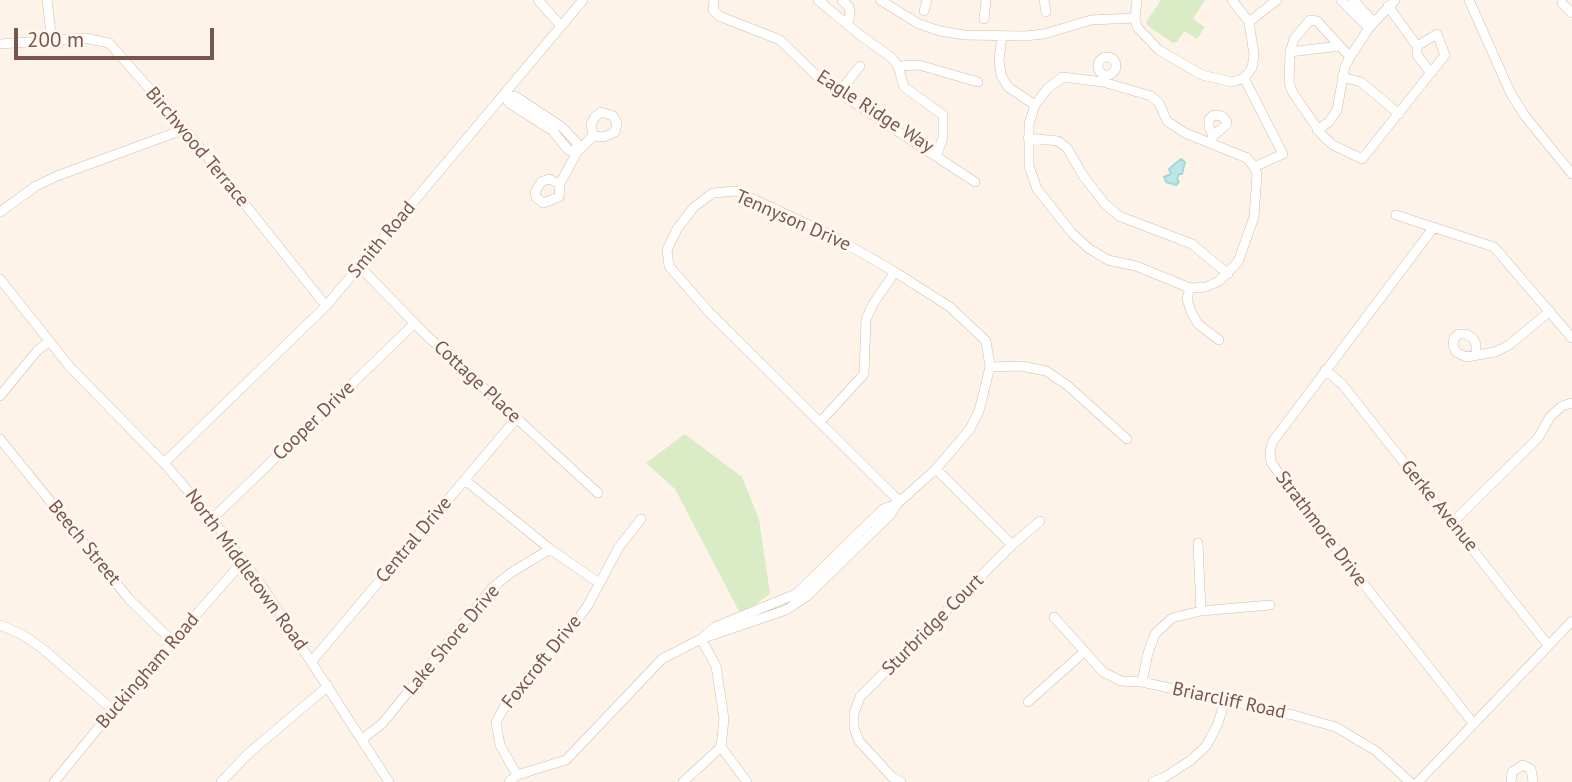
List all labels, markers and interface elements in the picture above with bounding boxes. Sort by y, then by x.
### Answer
scale bar [18,14,217,58]
text: 200 m [27,26,84,53]
street label: Eagle Ridge Way [812,66,938,158]
street label: Birchwood Terrace [140,83,254,211]
street label: Tennyson Drive [732,185,854,257]
street label: Smith Road [343,197,421,283]
street label: Cottage Place [429,336,525,428]
street label: Cooper Drive [268,376,360,466]
street label: Gerke Avenue [1395,456,1483,556]
street label: Strathmore Drive [1270,467,1372,591]
street label: North Middletown Road [180,485,312,655]
street label: Central Drive [371,492,457,588]
street label: Beech Street [43,496,125,590]
street label: Sturbridge Court [877,569,989,681]
street label: Lake Shore Drive [399,580,505,700]
street label: Buckingham Road [92,609,204,733]
street label: Foxcroft Drive [497,611,587,713]
street label: Briarcliff Road [1170,678,1288,724]

